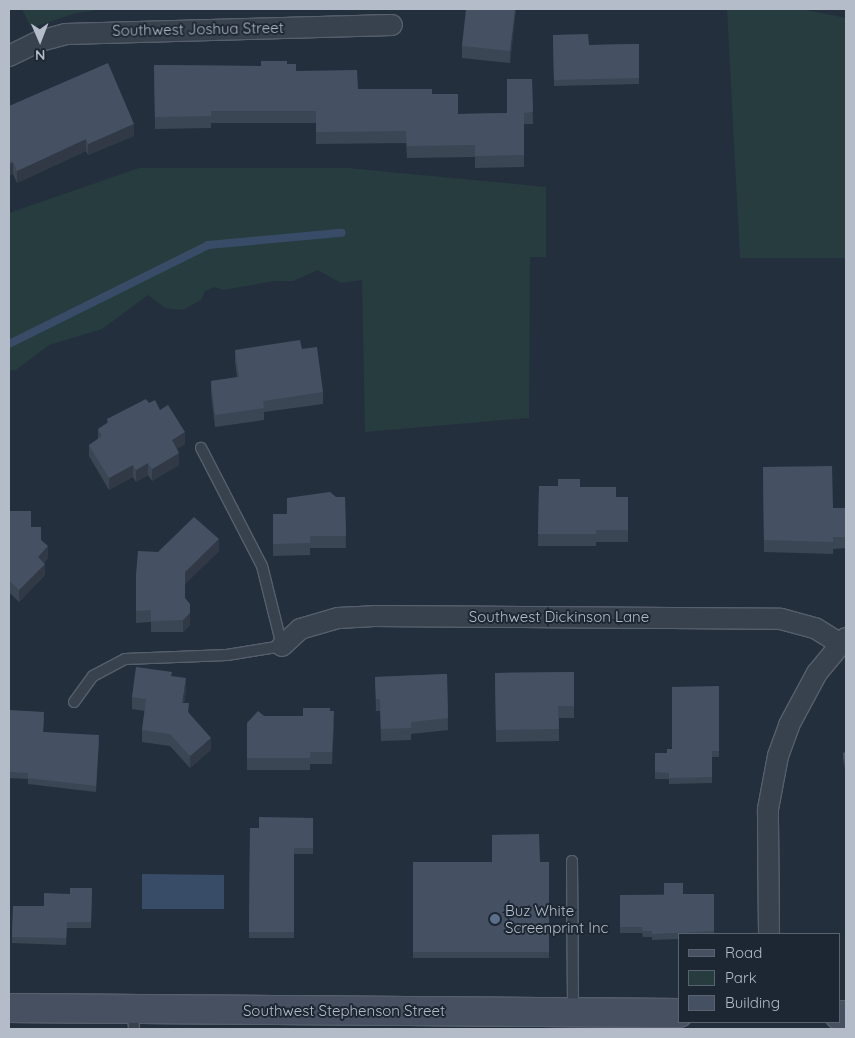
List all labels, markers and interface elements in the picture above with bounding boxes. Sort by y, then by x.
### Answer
north arrow [15,15,65,65]
street label: Southwest Joshua Street [112,19,284,39]
text: N [35,46,46,64]
street label: Southwest Dickinson Lane [469,608,649,626]
place label: Buz White Screenprint Inc [505,901,608,936]
marker: Buz White Screenprint Inc [489,913,501,925]
legend [678,933,840,1023]
text: Road [725,943,762,962]
text: Park [725,968,757,987]
text: Building [725,993,780,1012]
street label: Southwest Stephenson Street [243,1002,445,1020]

